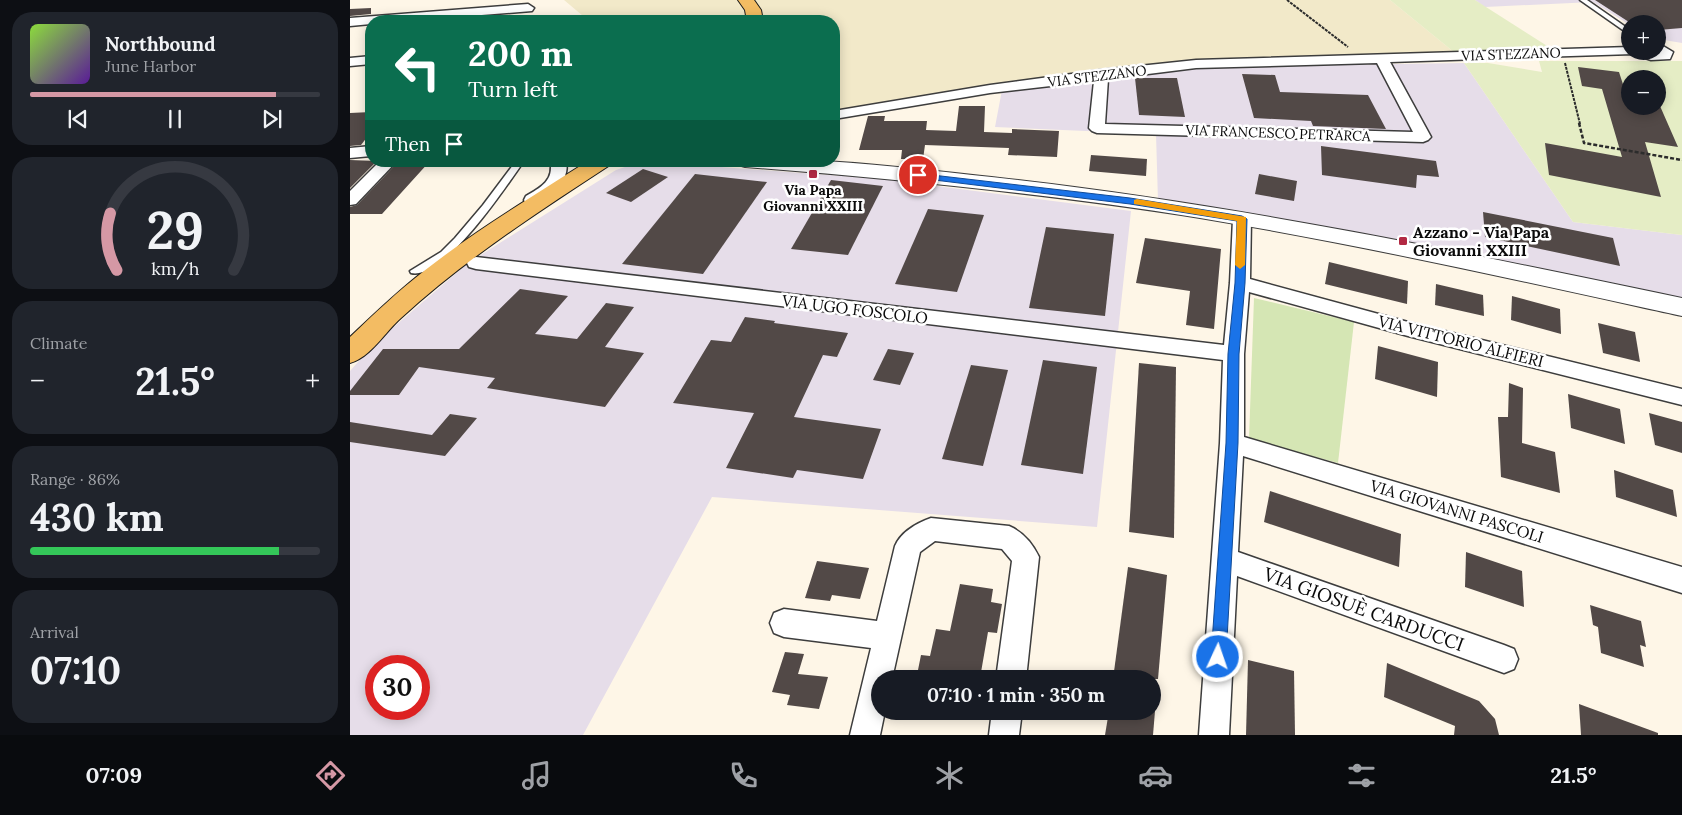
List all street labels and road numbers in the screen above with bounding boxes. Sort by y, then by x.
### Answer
street label: VIA STEZZANO [1460,43,1561,65]
street label: VIA STEZZANO [1046,61,1147,91]
street label: VIA FRANCESCO PETRARCA [1184,121,1371,145]
street label: VIA UGO FOSCOLO [780,290,929,328]
street label: VIA VITTORIO ALFIERI [1375,311,1546,371]
street label: VIA GIOVANNI PASCOLI [1367,475,1546,547]
street label: VIA GIOSUÈ CARDUCCI [1260,561,1467,656]

